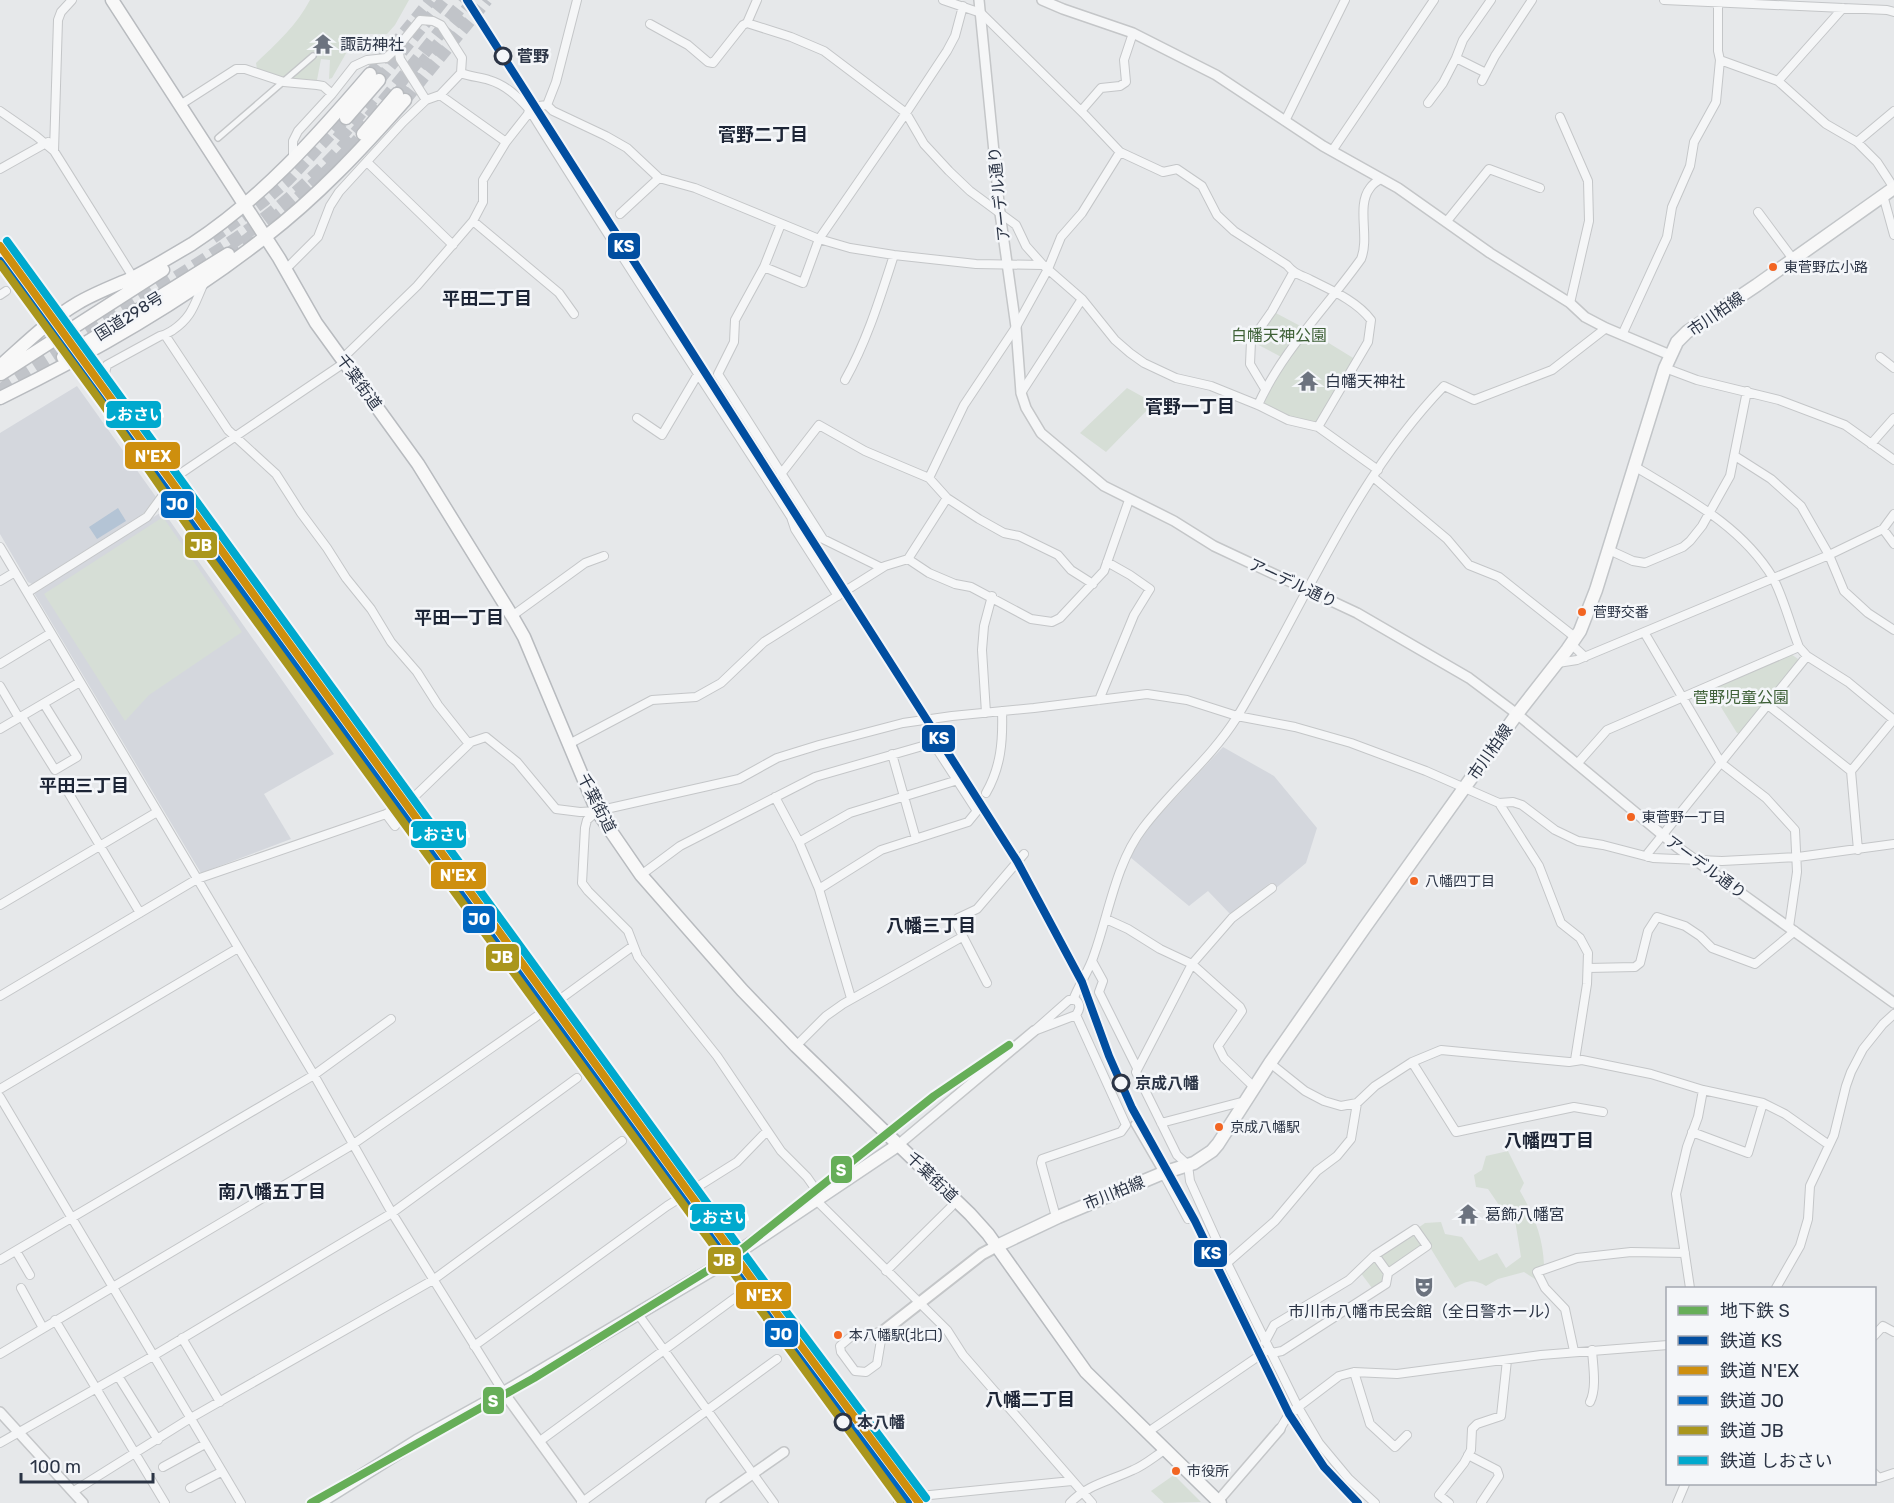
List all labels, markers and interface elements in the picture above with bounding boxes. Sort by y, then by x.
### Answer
temple icon: 諏訪神社 [311,32,335,56]
place label: 諏訪神社 [340,35,404,54]
marker: 菅野 [494,47,512,65]
place label: 菅野 [517,47,549,66]
district label: 菅野二丁目 [718,124,808,146]
street label: アーデル通り [985,146,1013,242]
line badge: KS [607,232,641,260]
text: KS [614,237,635,256]
place label: 東菅野広小路 [1784,259,1868,276]
marker: 東菅野広小路 [1767,261,1779,273]
street label: 国道298号 [91,288,167,344]
district label: 平田二丁目 [442,288,532,310]
street label: 市川柏線 [1684,288,1748,340]
park label: 白幡天神公園 [1231,326,1327,345]
street label: 千葉街道 [333,351,385,413]
temple icon: 白幡天神社 [1296,369,1320,393]
place label: 白幡天神社 [1325,372,1405,391]
district label: 菅野一丁目 [1145,396,1235,418]
line badge: しおさい [105,400,162,429]
text: しおさい [101,405,165,424]
line badge: N'EX [124,441,181,470]
text: N'EX [135,447,171,466]
line badge: JO [160,490,195,519]
text: JO [166,495,188,514]
line badge: JB [184,531,218,559]
text: JB [190,536,212,555]
street label: アーデル通り [1246,554,1340,612]
place label: 菅野交番 [1593,604,1649,621]
marker: 菅野交番 [1576,606,1588,618]
district label: 平田一丁目 [414,607,504,629]
park label: 菅野児童公園 [1693,688,1789,707]
street label: 市川柏線 [1464,720,1516,784]
line badge: KS [921,724,956,753]
text: KS [929,729,950,748]
street label: 千葉街道 [574,770,620,836]
district label: 平田三丁目 [39,775,129,797]
place label: 東菅野一丁目 [1642,809,1726,826]
marker: 東菅野一丁目 [1625,811,1637,823]
line badge: しおさい [410,820,467,849]
text: しおさい [407,825,471,844]
street label: アーデル通り [1662,831,1750,903]
line badge: N'EX [430,861,487,890]
text: N'EX [440,866,476,885]
place label: 八幡四丁目 [1425,873,1495,890]
marker: 八幡四丁目 [1408,875,1420,887]
line badge: JO [462,905,496,934]
text: JO [468,910,490,929]
district label: 八幡三丁目 [886,915,976,937]
line badge: JB [485,943,520,972]
text: JB [491,948,513,967]
marker: 京成八幡 [1112,1074,1130,1092]
place label: 京成八幡 [1135,1074,1199,1093]
place label: 京成八幡駅 [1230,1119,1300,1136]
marker: 京成八幡駅 [1213,1121,1225,1133]
district label: 八幡四丁目 [1504,1130,1594,1152]
street label: 千葉街道 [902,1148,962,1206]
line badge: S [830,1155,853,1184]
text: S [836,1161,847,1180]
street label: 市川柏線 [1081,1172,1147,1214]
district label: 南八幡五丁目 [218,1181,326,1203]
temple icon: 葛飾八幡宮 [1456,1202,1480,1226]
line badge: しおさい [689,1203,746,1232]
place label: 葛飾八幡宮 [1485,1205,1565,1224]
text: しおさい [686,1208,750,1227]
line badge: KS [1193,1239,1228,1268]
text: KS [1201,1244,1222,1263]
line badge: JB [707,1246,742,1275]
text: JB [713,1251,735,1270]
theatre icon: 市川市八幡市民会館（全日警ホール） [1412,1275,1436,1299]
line badge: N'EX [735,1281,792,1310]
text: N'EX [746,1286,782,1305]
legend [1666,1287,1876,1485]
text: 地下鉄 S [1720,1300,1790,1322]
place label: 市川市八幡市民会館（全日警ホール） [1288,1302,1560,1321]
line badge: JO [764,1319,799,1348]
text: JO [770,1325,792,1344]
place label: 本八幡駅(北口) [849,1327,943,1344]
marker: 本八幡駅(北口) [832,1329,844,1341]
text: 鉄道 KS [1720,1330,1782,1352]
text: 鉄道 N'EX [1720,1360,1799,1382]
line badge: S [482,1386,505,1415]
district label: 八幡二丁目 [985,1389,1075,1411]
text: 鉄道 JO [1720,1390,1784,1412]
text: S [488,1392,499,1411]
marker: 本八幡 [834,1413,852,1431]
place label: 本八幡 [857,1413,905,1432]
text: 鉄道 JB [1720,1420,1784,1442]
scale bar [21,1446,153,1484]
text: 鉄道 しおさい [1720,1450,1832,1472]
text: 100 m [30,1456,81,1478]
place label: 市役所 [1187,1463,1229,1480]
marker: 市役所 [1170,1465,1182,1477]

